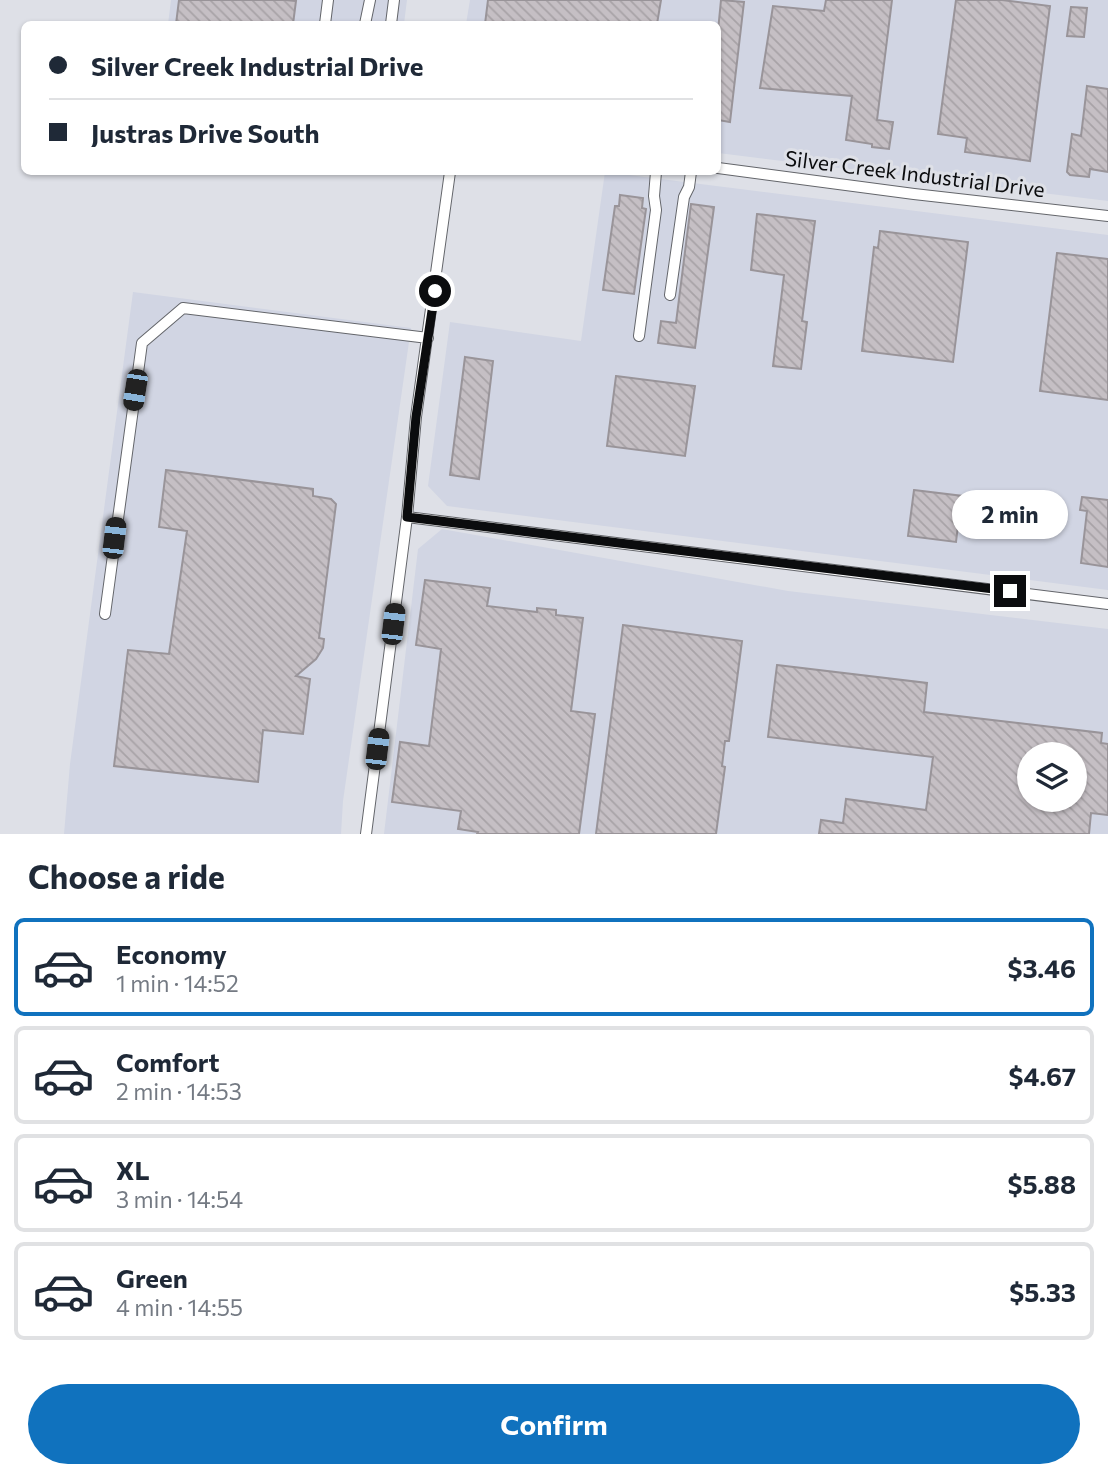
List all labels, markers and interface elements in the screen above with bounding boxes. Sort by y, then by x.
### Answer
text: Silver Creek Industrial Drive [91,50,424,81]
text: Justras Drive South [91,117,320,148]
street label: Silver Creek Industrial Drive [784,145,1046,201]
route start [419,275,451,307]
car [122,368,149,412]
callout: 2 min [952,490,1068,538]
text: 2 min [981,500,1039,528]
car [102,516,127,560]
route end [994,575,1026,607]
car [381,602,406,646]
car [365,727,390,771]
map controls [1017,742,1087,812]
button: layers [1017,742,1087,812]
text: Choose a ride [28,856,225,896]
icon: car [32,936,95,999]
text: Economy [116,938,227,969]
text: $3.46 [1008,952,1076,983]
text: 1 min · 14:52 [116,969,239,997]
icon: car [32,1044,95,1107]
text: Comfort [116,1046,219,1077]
text: $4.67 [1009,1060,1076,1091]
text: 2 min · 14:53 [116,1077,242,1105]
icon: car [32,1152,95,1215]
text: XL [116,1154,150,1185]
text: $5.88 [1008,1168,1076,1199]
text: 3 min · 14:54 [116,1185,243,1213]
icon: car [32,1260,95,1323]
text: Green [116,1262,188,1293]
text: $5.33 [1009,1276,1076,1307]
text: 4 min · 14:55 [116,1293,243,1321]
button: Confirm [28,1384,1080,1464]

